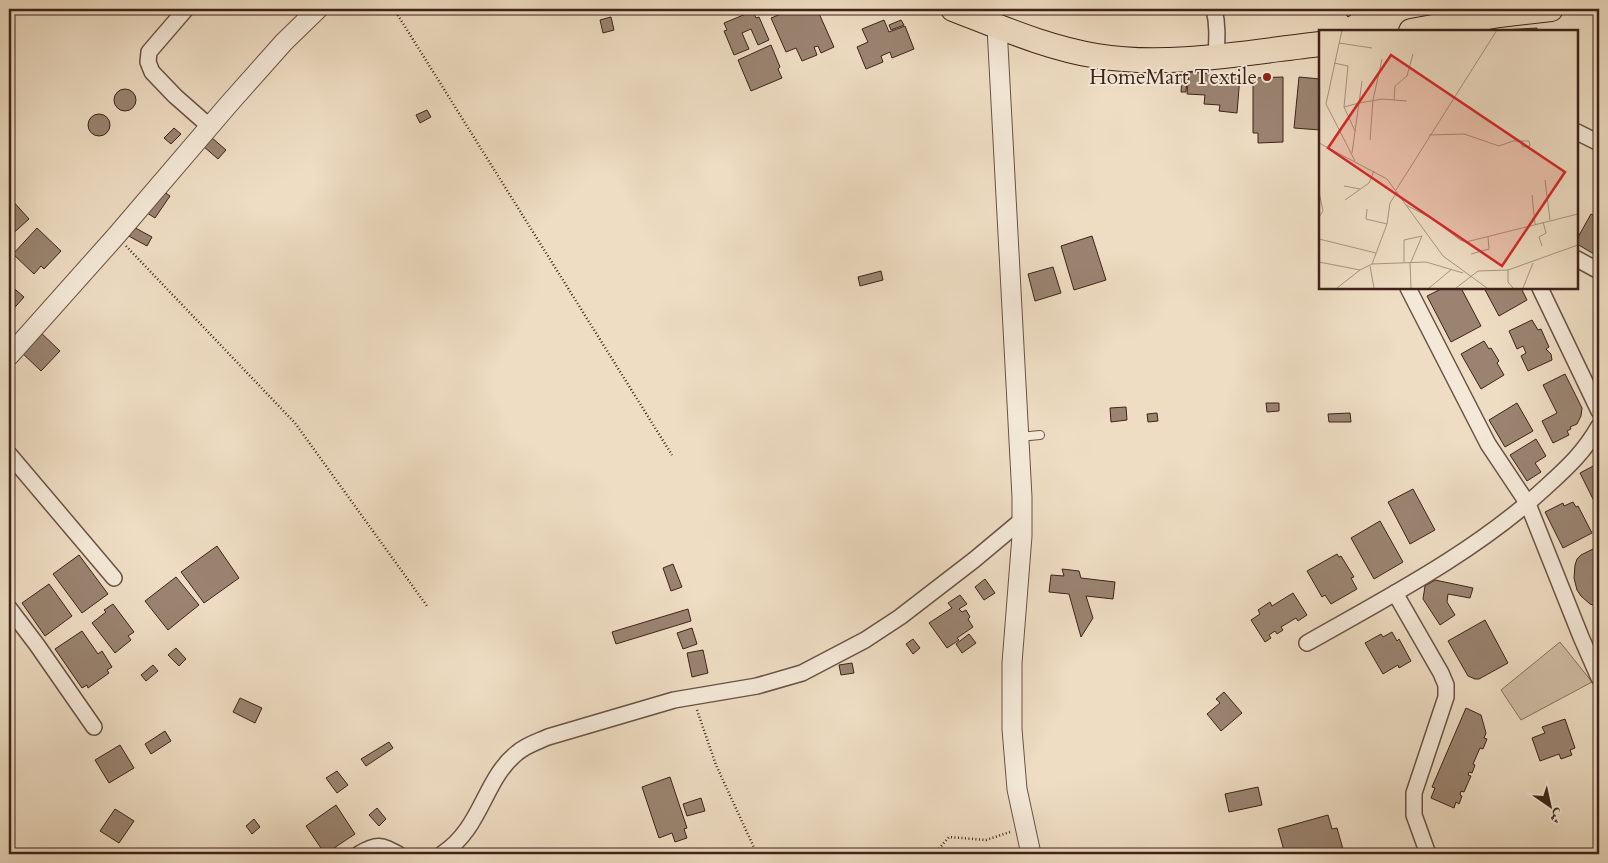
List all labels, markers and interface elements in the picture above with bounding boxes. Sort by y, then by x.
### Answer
inset map [1319,30,1578,289]
place label: HomeMart Textile [1089,63,1257,92]
marker: HomeMart Textile [1261,71,1273,83]
north arrow [1526,780,1576,830]
text: ش [1546,805,1568,828]

